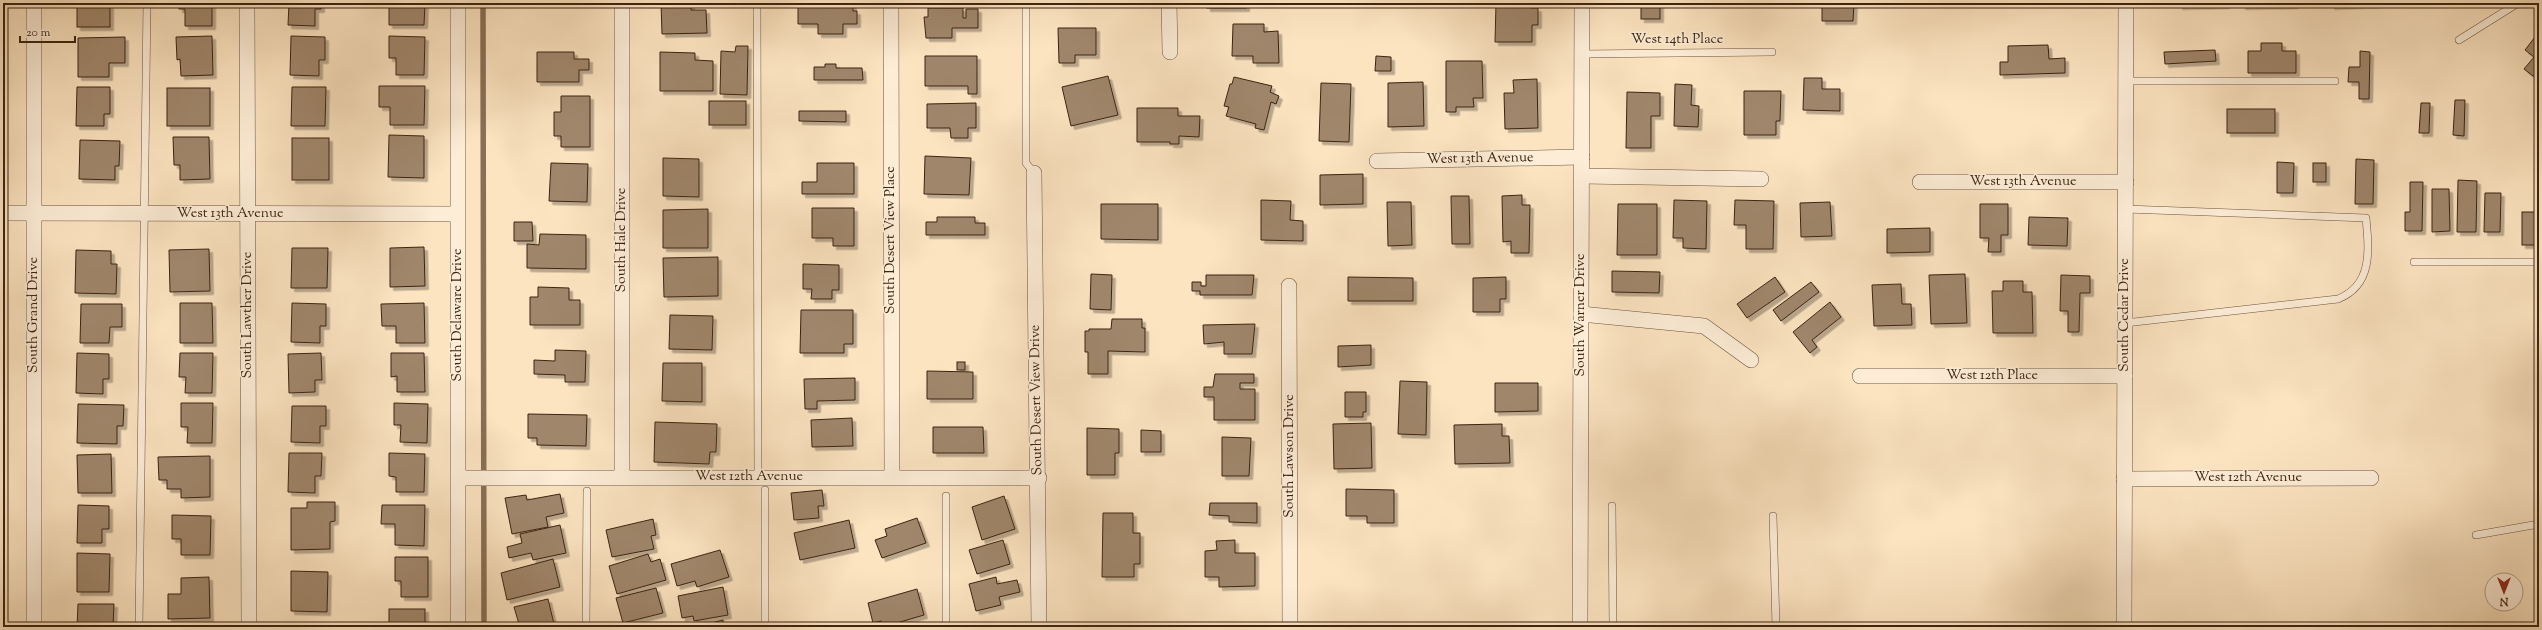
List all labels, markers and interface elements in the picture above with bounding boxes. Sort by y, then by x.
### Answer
scale bar [20,18,75,44]
text: 20 m [26,24,51,42]
street label: West 14th Place [1631,30,1723,50]
street label: West 13th Avenue [1426,148,1534,170]
street label: South Desert View Place [881,166,901,314]
street label: West 13th Avenue [1969,172,2077,192]
street label: South Hale Drive [612,188,632,292]
street label: West 13th Avenue [176,204,284,224]
street label: South Delaware Drive [448,249,468,381]
street label: South Lawther Drive [238,252,258,378]
street label: South Warner Drive [1571,254,1591,376]
street label: South Grand Drive [24,257,44,373]
street label: South Cedar Drive [2115,258,2135,372]
street label: South Desert View Drive [1026,325,1048,475]
street label: West 12th Place [1946,366,2038,386]
street label: South Lawson Drive [1280,394,1300,518]
street label: West 12th Avenue [695,467,803,487]
street label: West 12th Avenue [2194,468,2302,488]
north arrow [2484,572,2524,612]
text: N [2499,593,2509,609]

